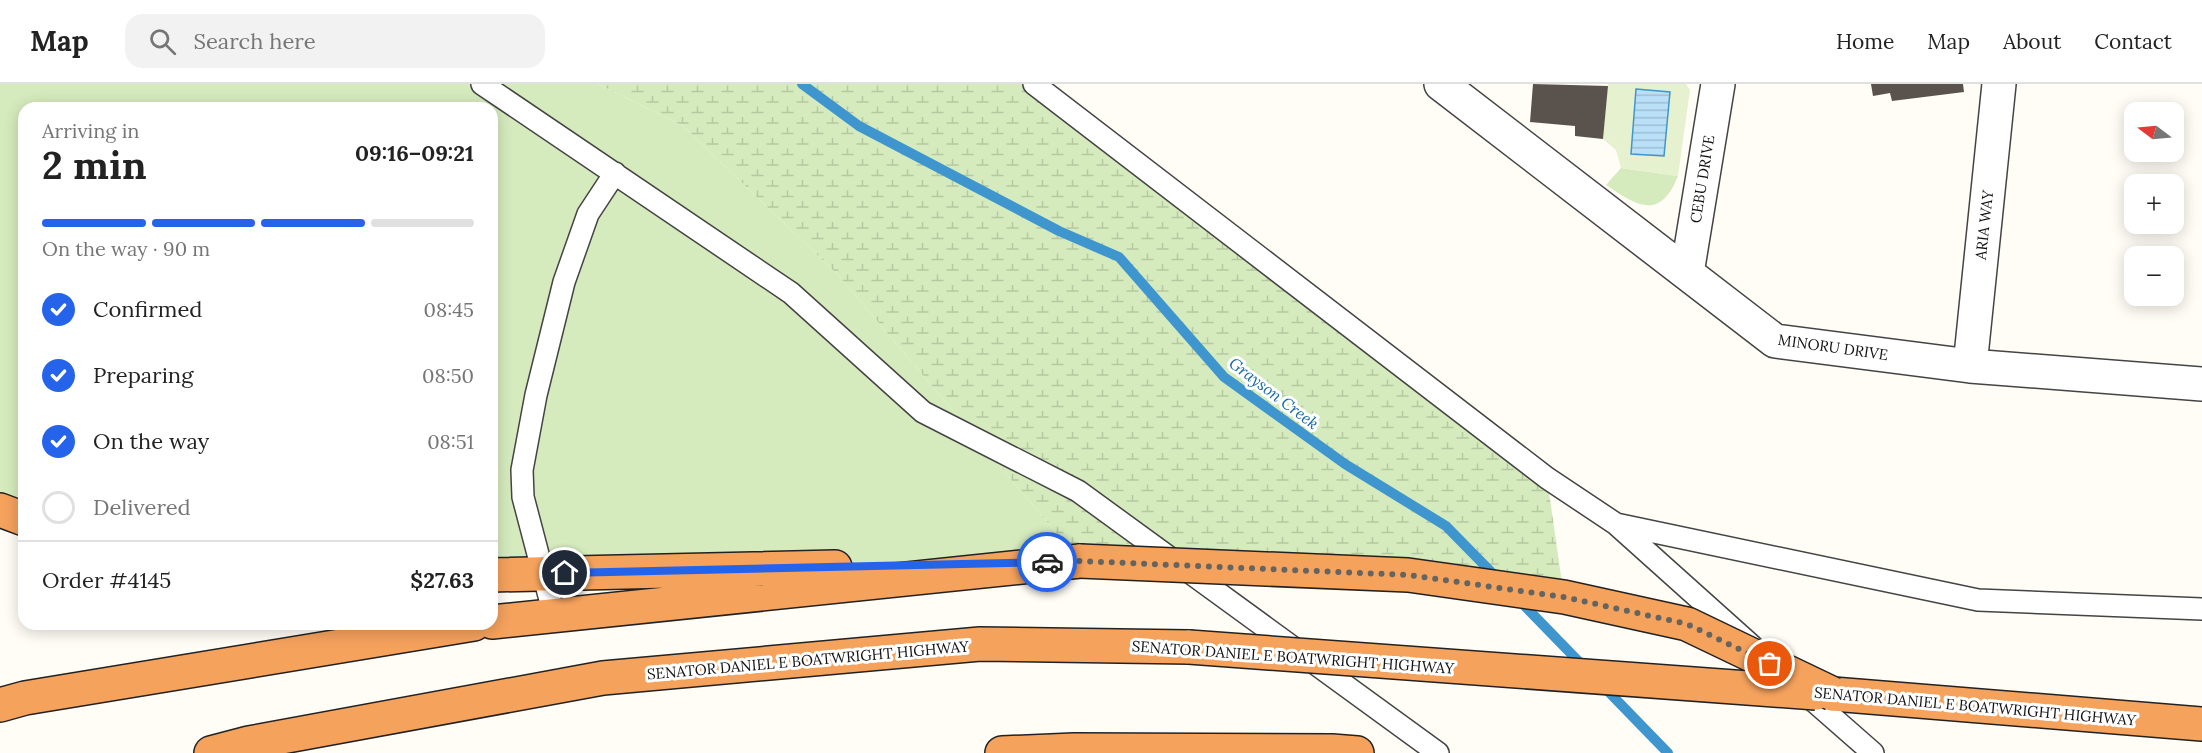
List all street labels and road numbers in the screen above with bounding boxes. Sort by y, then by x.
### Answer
street label: CEBU DRIVE [1686,134,1718,224]
street label: ARIA WAY [1971,189,1997,262]
street label: MINORU DRIVE [1777,330,1889,364]
street label: SENATOR DANIEL E BOATWRIGHT HIGHWAY [646,636,970,684]
street label: SENATOR DANIEL E BOATWRIGHT HIGHWAY [1131,636,1455,678]
street label: SENATOR DANIEL E BOATWRIGHT HIGHWAY [1813,682,2137,730]

